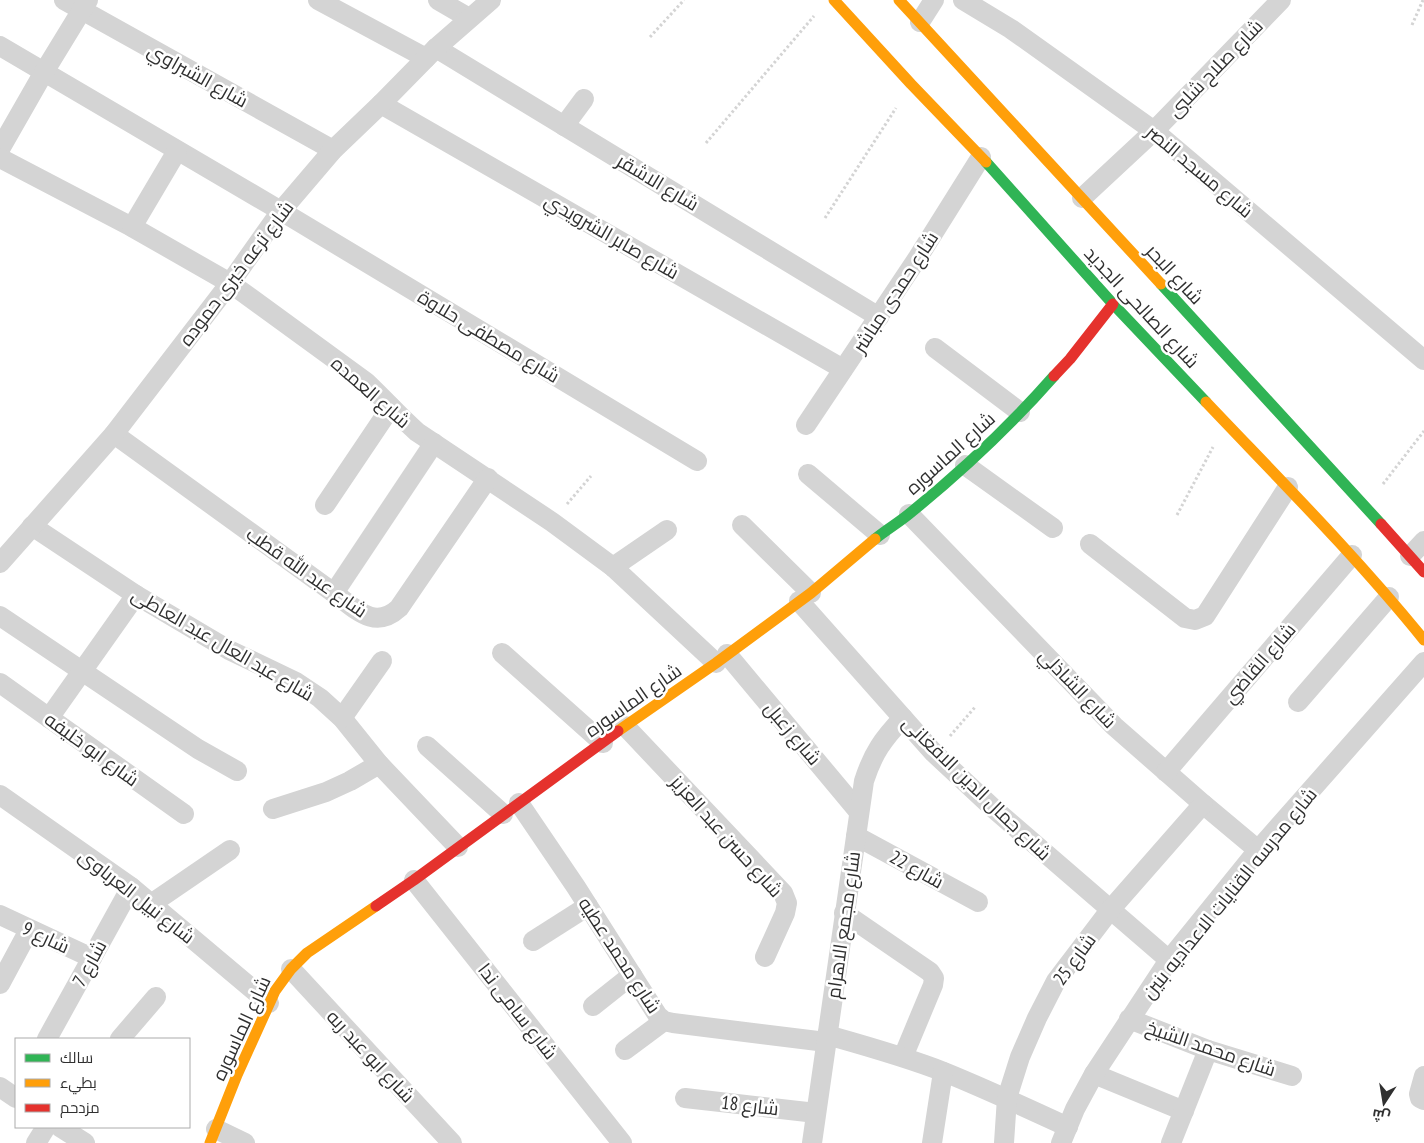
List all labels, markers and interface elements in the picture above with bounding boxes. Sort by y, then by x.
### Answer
street label: شارع صلاح شلبى [1162,14,1269,123]
street label: شارع الشبراوي [142,38,252,115]
street label: شارع مسجد النصر [1140,119,1258,224]
street label: شارع الاشقر [611,148,703,218]
street label: شارع صابر الشرويدي [539,188,684,287]
street label: شارع ترعه خيرى حموده [174,196,300,351]
street label: شارع حمدى مباشر [846,227,945,359]
street label: شارع البحر [1139,238,1209,311]
street label: شارع الصالحى الجديد [1078,241,1205,374]
street label: شارع مصطفى حلاوة [413,284,564,390]
street label: شارع العمده [325,351,416,434]
street label: شارع الماسوره [900,406,1001,501]
street label: شارع عبد الله قطب [241,521,372,624]
street label: شارع عبد العال عبد العاطى [127,582,318,708]
street label: شارع القاضي [1217,618,1303,710]
street label: شارع الشاذلي [1032,643,1122,735]
street label: شارع الماسوره [580,658,687,744]
street label: شارع زعبل [758,696,827,771]
street label: شارع ابو خليفه [39,707,144,793]
street label: شارع جمال الدين الافغانى [896,711,1056,867]
street label: شارع حسن عبد العزيز [664,769,788,903]
street label: شارع مدرسه القنايات الاعداديه بنين [1136,782,1323,1005]
street label: شارع نبيل العرباوى [73,843,200,950]
street label: شارع 22 [885,844,948,895]
street label: شارع مجمع الاهرام [821,850,867,1000]
street label: شارع محمد عطيه [572,892,666,1019]
street label: شارع 9 [18,916,73,960]
street label: شارع 25 [1047,929,1102,991]
street label: شارع 7 [67,936,113,991]
street label: شارع سامى ندا [471,958,563,1065]
street label: شارع الماسوره [206,972,277,1085]
street label: شارع ابو عبد ربه [320,1005,420,1109]
street label: شارع محمد الشيخ [1142,1015,1279,1083]
legend [15,1038,190,1128]
text: سالك [60,1048,93,1067]
text: بطيء [60,1073,97,1095]
north arrow [1359,1078,1409,1128]
street label: شارع 18 [720,1090,780,1122]
text: مزدحم [60,1098,100,1118]
text: ش [1371,1105,1392,1126]

